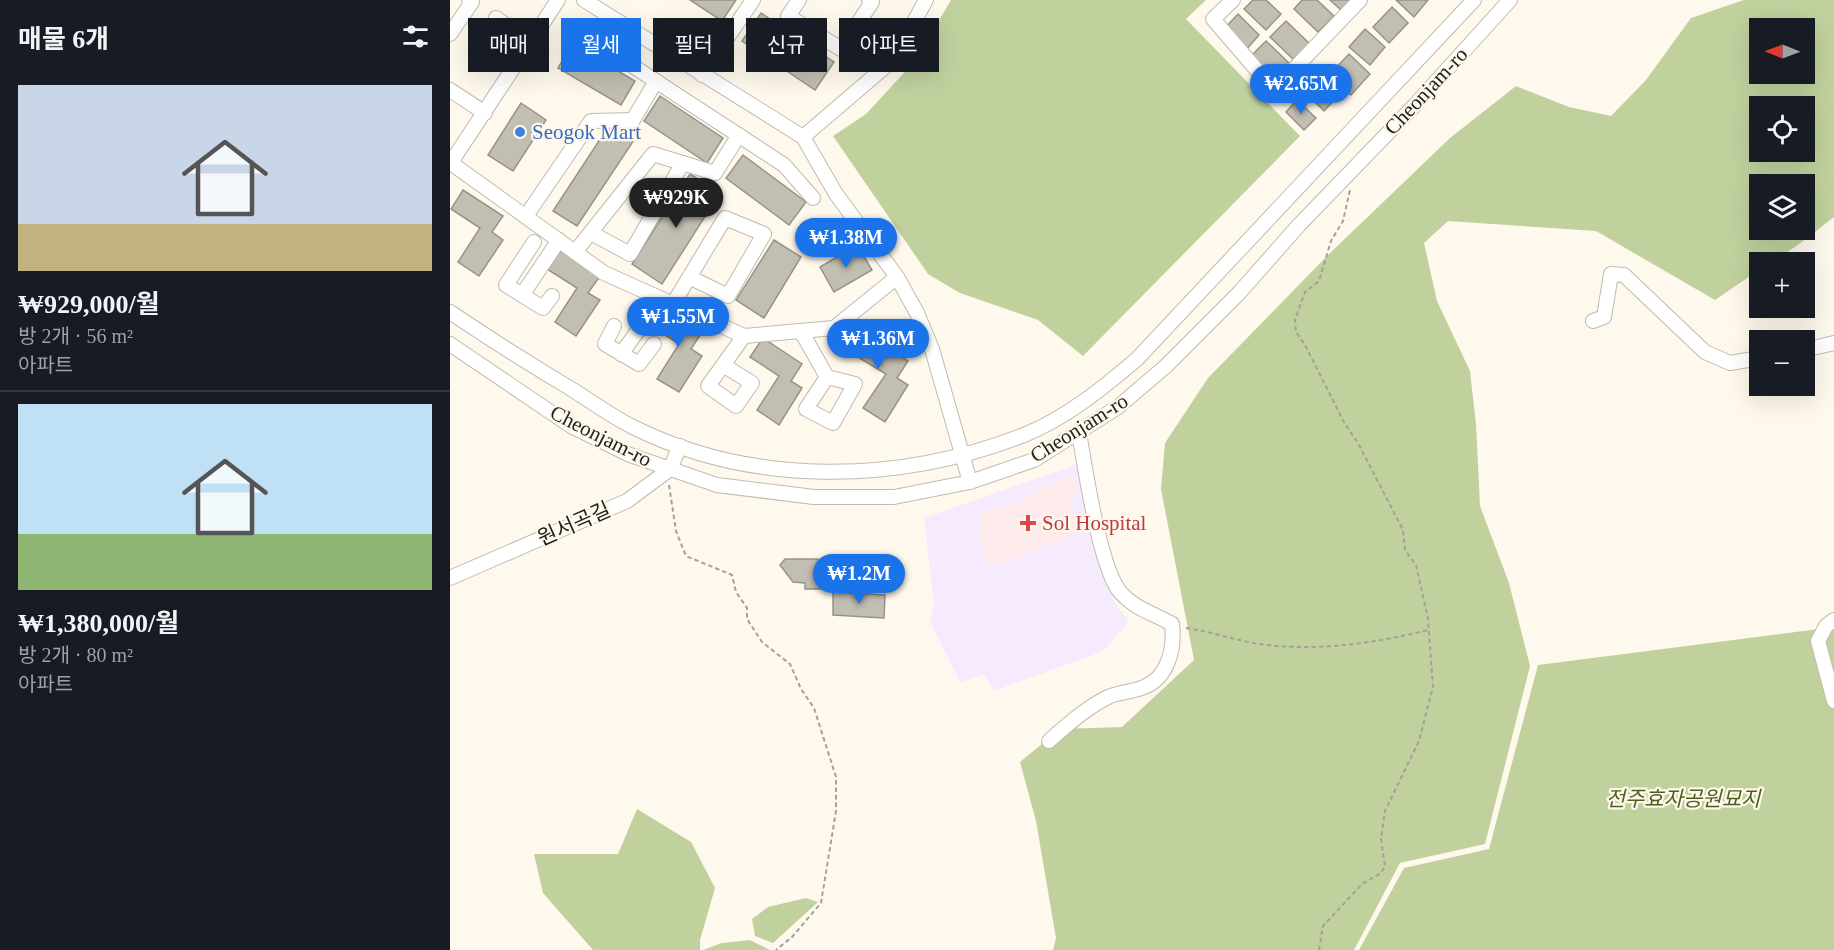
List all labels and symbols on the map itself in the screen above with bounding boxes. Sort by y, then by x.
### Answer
north arrow [1749,18,1815,84]
street label: Cheonjam-ro [1379,42,1473,140]
pin: ₩2.65M [1252,64,1350,115]
place label: Seogok Mart [532,120,641,144]
marker: Seogok Mart [513,125,527,139]
pin: ₩929K [634,178,718,229]
pin: ₩1.38M [797,218,895,269]
pin: ₩1.55M [629,297,727,348]
pin: ₩1.36M [829,319,927,370]
street label: Cheonjam-ro [1026,388,1132,468]
street label: Cheonjam-ro [546,400,656,472]
street label: 원서곡길 [534,497,614,551]
place label: Sol Hospital [1042,511,1147,535]
marker: Sol Hospital [1019,514,1037,532]
pin: ₩1.2M [817,554,901,605]
park label: 전주효자공원묘지 [1606,787,1762,811]

